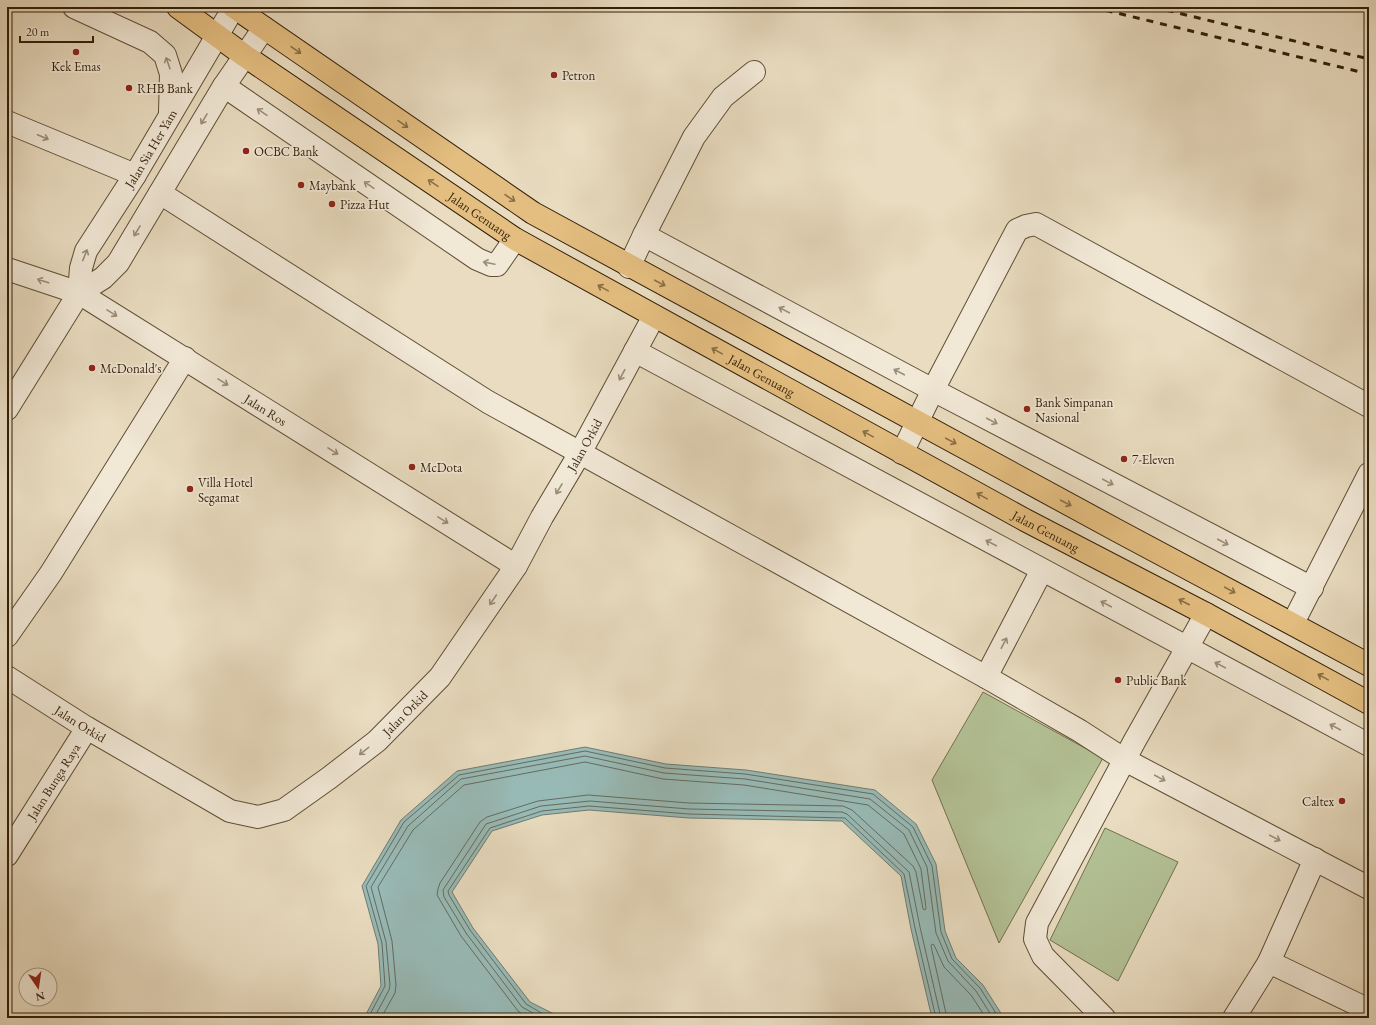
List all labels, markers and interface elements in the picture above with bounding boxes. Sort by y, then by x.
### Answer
scale bar [20,18,93,44]
text: 20 m [26,24,50,40]
one-way arrow [291,46,302,54]
marker: Kek Emas [71,47,81,57]
one-way arrow [163,57,171,69]
place label: Kek Emas [51,58,101,75]
place label: Petron [562,67,595,84]
marker: Petron [549,70,559,80]
place label: RHB Bank [137,80,194,97]
marker: RHB Bank [124,83,134,93]
street label: Jalan Sia Her Yam [120,106,181,192]
one-way arrow [257,108,268,116]
one-way arrow [199,113,207,125]
one-way arrow [397,120,408,128]
one-way arrow [37,133,49,141]
place label: OCBC Bank [254,143,319,160]
marker: OCBC Bank [241,146,251,156]
place label: Maybank [309,177,357,194]
one-way arrow [427,179,439,187]
marker: Maybank [296,180,306,190]
one-way arrow [364,181,375,189]
street label: Jalan Genuang [444,188,515,244]
one-way arrow [504,194,515,202]
place label: Pizza Hut [340,196,389,213]
marker: Pizza Hut [327,199,337,209]
one-way arrow [133,225,141,237]
one-way arrow [82,249,90,261]
one-way arrow [483,259,496,267]
one-way arrow [37,276,49,284]
one-way arrow [653,280,665,288]
one-way arrow [597,284,609,291]
one-way arrow [778,306,790,313]
one-way arrow [106,309,117,317]
one-way arrow [711,346,723,354]
street label: Jalan Genuang [724,350,798,401]
place label: McDonald's [100,360,162,377]
marker: McDonald's [87,363,97,373]
one-way arrow [893,367,905,375]
one-way arrow [618,369,626,381]
one-way arrow [217,378,228,386]
street label: Jalan Ros [240,390,290,430]
place label: Bank Simpanan Nasional [1035,394,1113,426]
marker: Bank Simpanan Nasional [1022,404,1032,414]
street label: Jalan Orkid [563,415,606,475]
one-way arrow [986,418,998,425]
one-way arrow [862,430,874,437]
one-way arrow [945,437,957,445]
one-way arrow [327,447,339,455]
place label: 7-Eleven [1132,451,1175,468]
marker: 7-Eleven [1119,454,1129,464]
place label: McDota [420,459,463,476]
marker: McDota [407,462,417,472]
place label: Villa Hotel Segamat [198,474,253,506]
one-way arrow [1101,478,1113,486]
one-way arrow [555,483,563,495]
marker: Villa Hotel Segamat [185,484,195,494]
one-way arrow [976,492,988,500]
one-way arrow [1059,499,1071,507]
street label: Jalan Genuang [1008,506,1082,556]
one-way arrow [437,516,449,524]
one-way arrow [985,538,997,546]
one-way arrow [1217,539,1229,546]
one-way arrow [1224,587,1236,594]
one-way arrow [489,594,497,605]
one-way arrow [1178,598,1190,605]
one-way arrow [1100,600,1112,607]
one-way arrow [1001,637,1008,649]
one-way arrow [1214,661,1226,669]
place label: Public Bank [1126,672,1187,689]
one-way arrow [1317,672,1329,680]
marker: Public Bank [1113,675,1123,685]
street label: Jalan Orkid [378,687,432,740]
street label: Jalan Orkid [50,701,109,746]
one-way arrow [1329,723,1341,730]
street label: Jalan Bunga Raya [23,740,85,824]
one-way arrow [358,747,369,756]
one-way arrow [1154,775,1166,782]
place label: Caltex [1302,793,1334,810]
marker: Caltex [1337,796,1347,806]
one-way arrow [1269,835,1281,842]
north arrow [18,967,58,1007]
text: N [34,989,46,1005]

